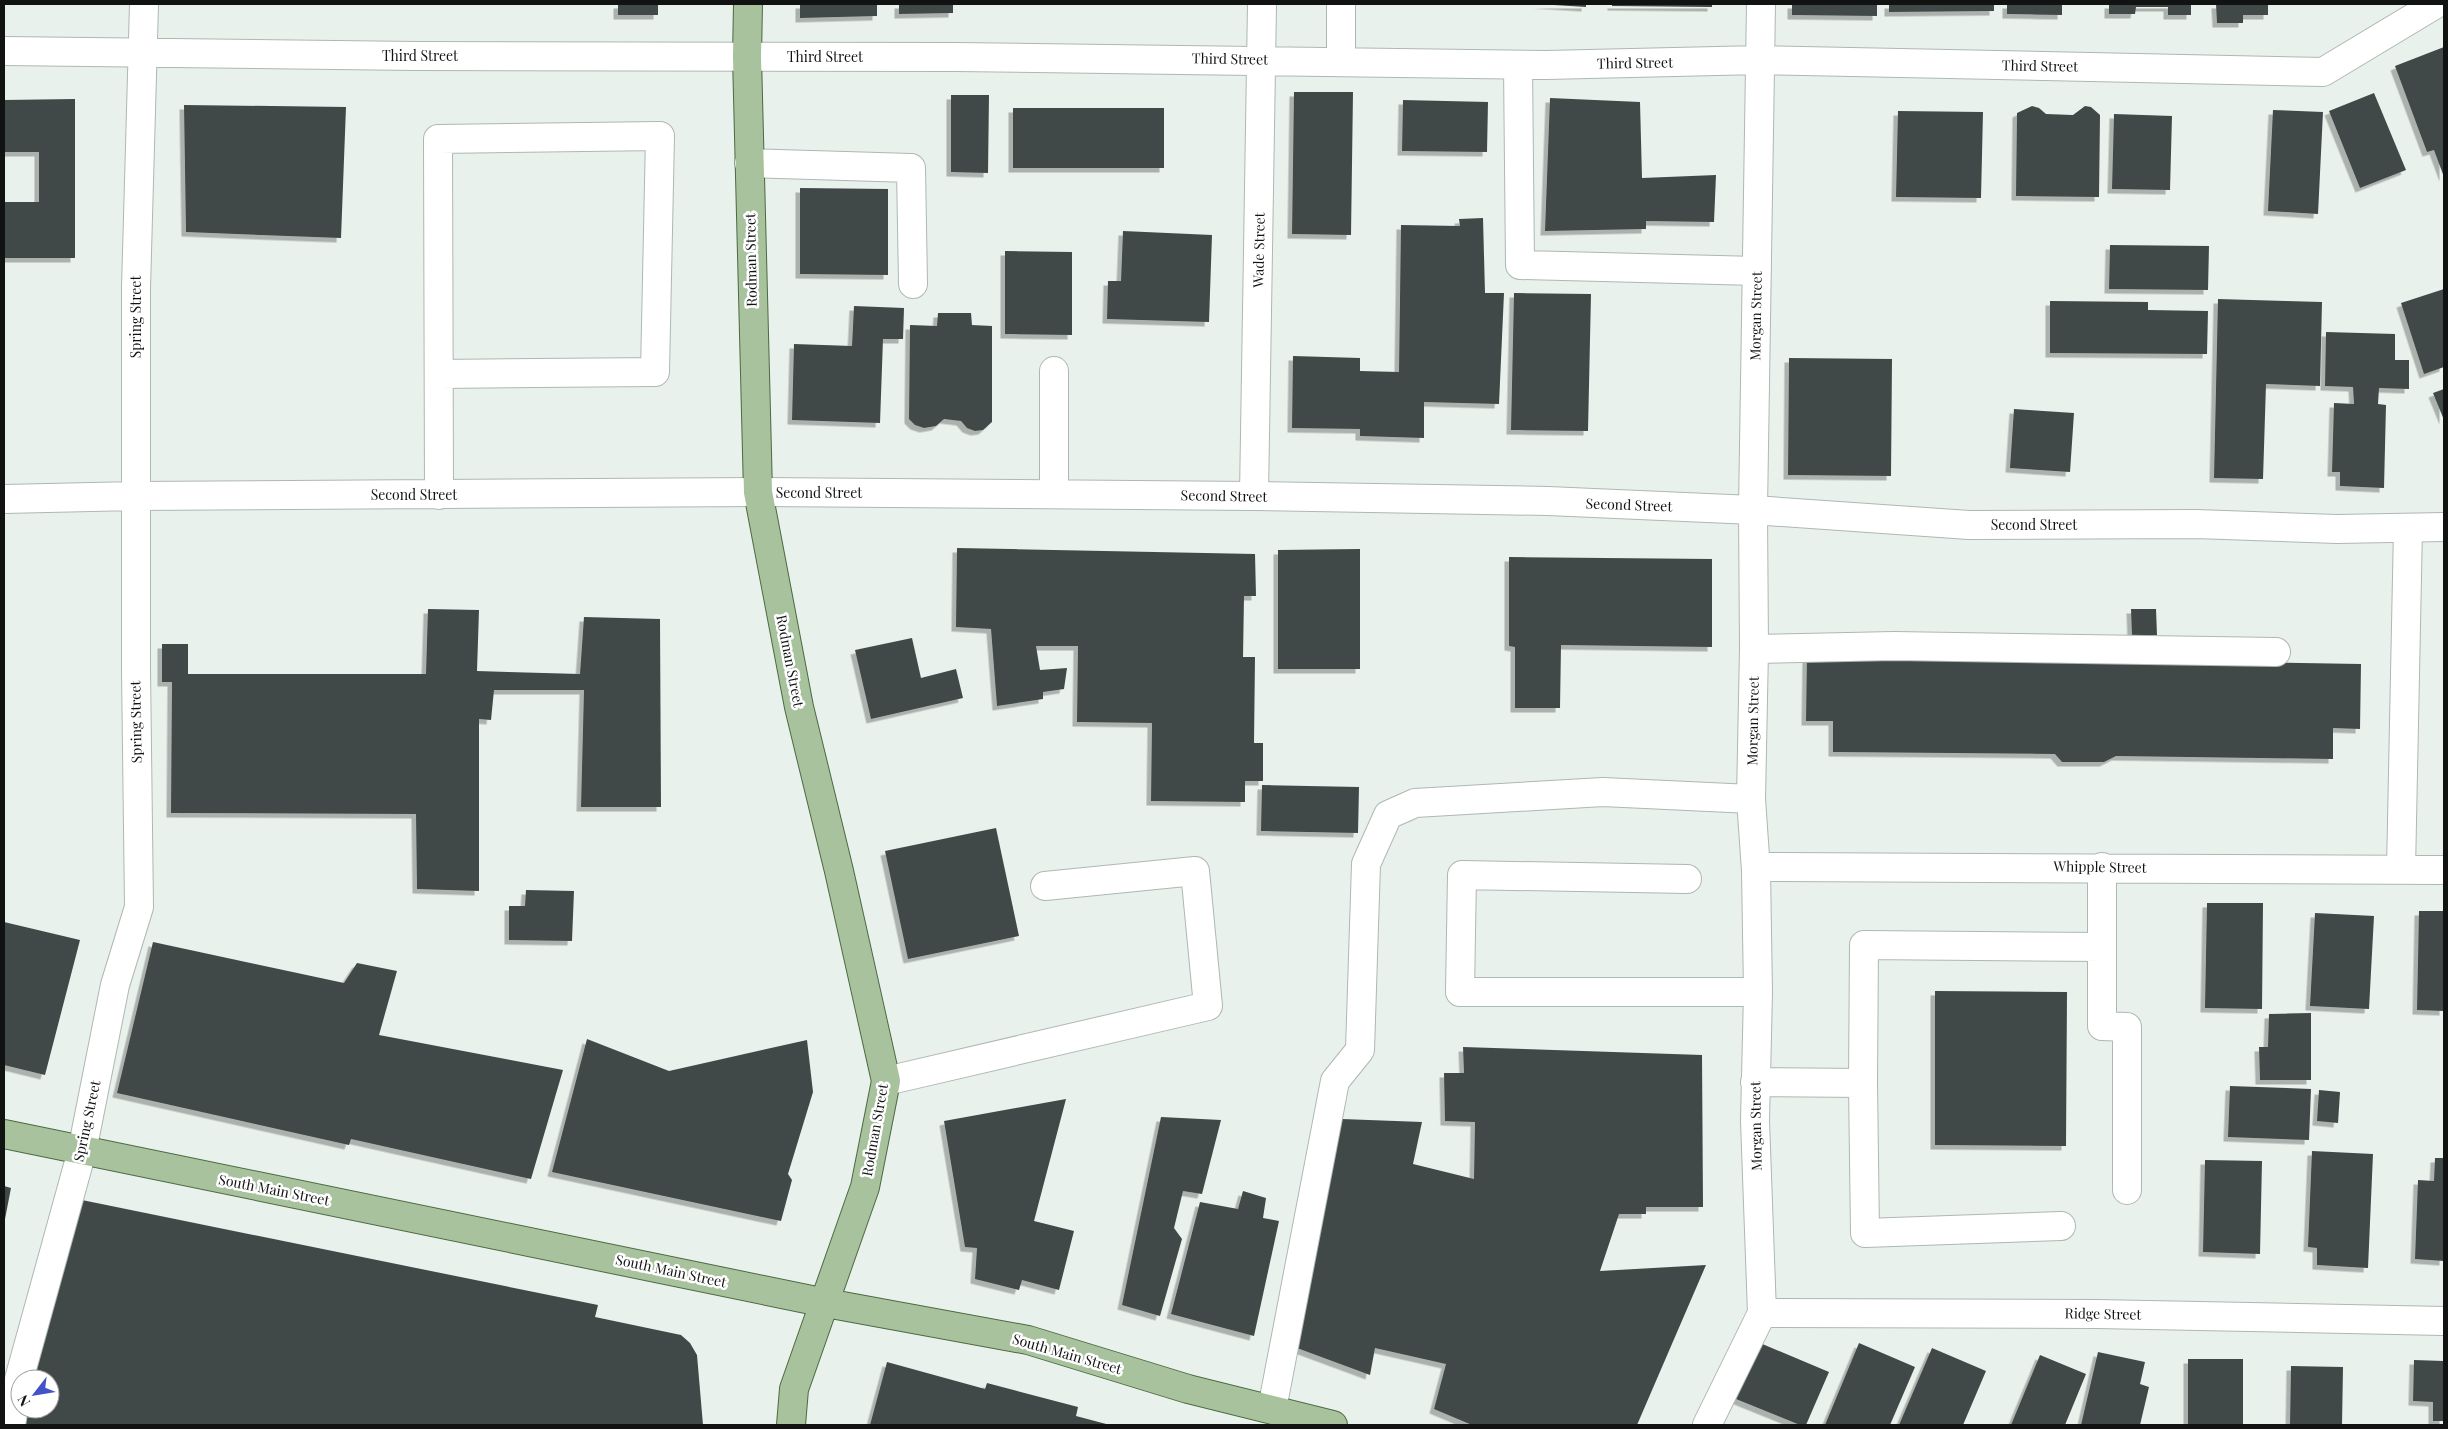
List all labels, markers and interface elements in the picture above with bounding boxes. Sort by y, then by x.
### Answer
street label: Third Street [382,46,459,65]
street label: Third Street [787,47,864,66]
street label: Third Street [1192,48,1269,69]
street label: Third Street [1597,52,1674,73]
street label: Third Street [2002,55,2079,76]
street label: Wade Street [1248,211,1269,289]
street label: Rodman Street [740,212,761,307]
street label: Morgan Street [1745,270,1766,361]
street label: Spring Street [126,275,145,358]
street label: Second Street [776,483,863,502]
street label: Second Street [371,485,458,504]
street label: Second Street [1180,485,1269,506]
street label: Second Street [1585,493,1674,516]
street label: Second Street [1991,515,2078,534]
street label: Rodman Street [772,613,809,710]
street label: Morgan Street [1742,675,1763,766]
street label: Spring Street [125,679,146,764]
street label: Whipple Street [2052,856,2148,877]
street label: Spring Street [69,1077,105,1163]
street label: Morgan Street [1745,1080,1766,1171]
street label: Rodman Street [857,1081,892,1178]
street label: South Main Street [217,1169,332,1210]
street label: South Main Street [614,1250,729,1292]
street label: Ridge Street [2064,1303,2143,1324]
street label: South Main Street [1010,1329,1125,1378]
north arrow [10,1369,60,1419]
text: N [13,1392,34,1410]

